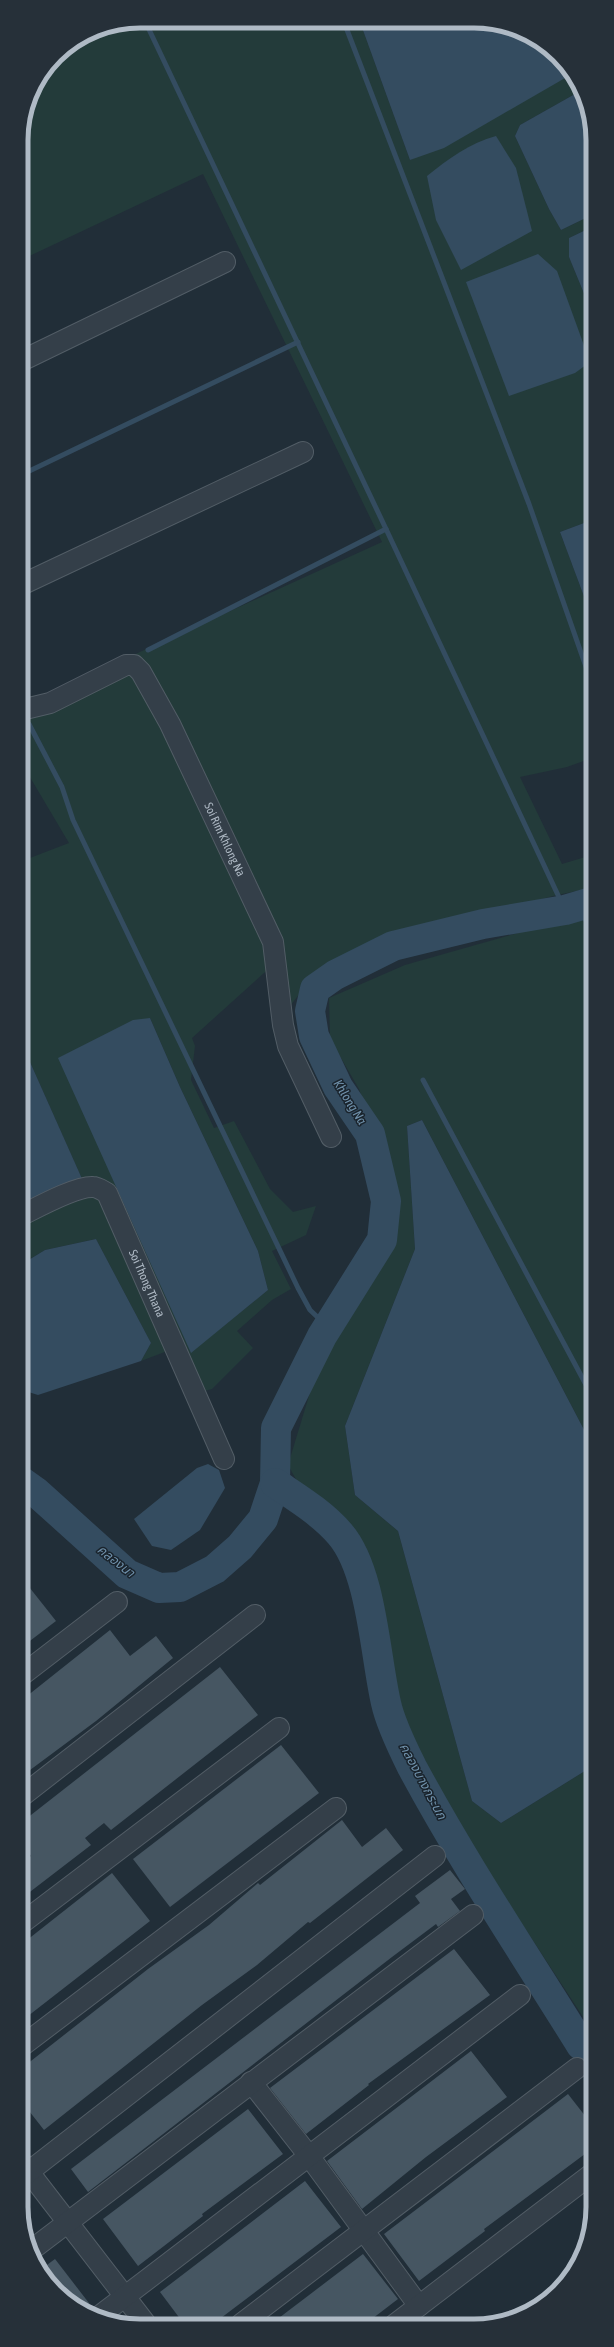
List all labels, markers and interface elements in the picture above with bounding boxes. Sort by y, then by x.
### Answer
street label: Soi Rim Khlong Na [201,800,248,879]
water label: Khlong Na [330,1077,370,1127]
street label: Soi Thong Thana [126,1248,168,1319]
water label: คลองนา [94,1542,138,1581]
water label: คลองบางกระนก [397,1740,450,1823]

